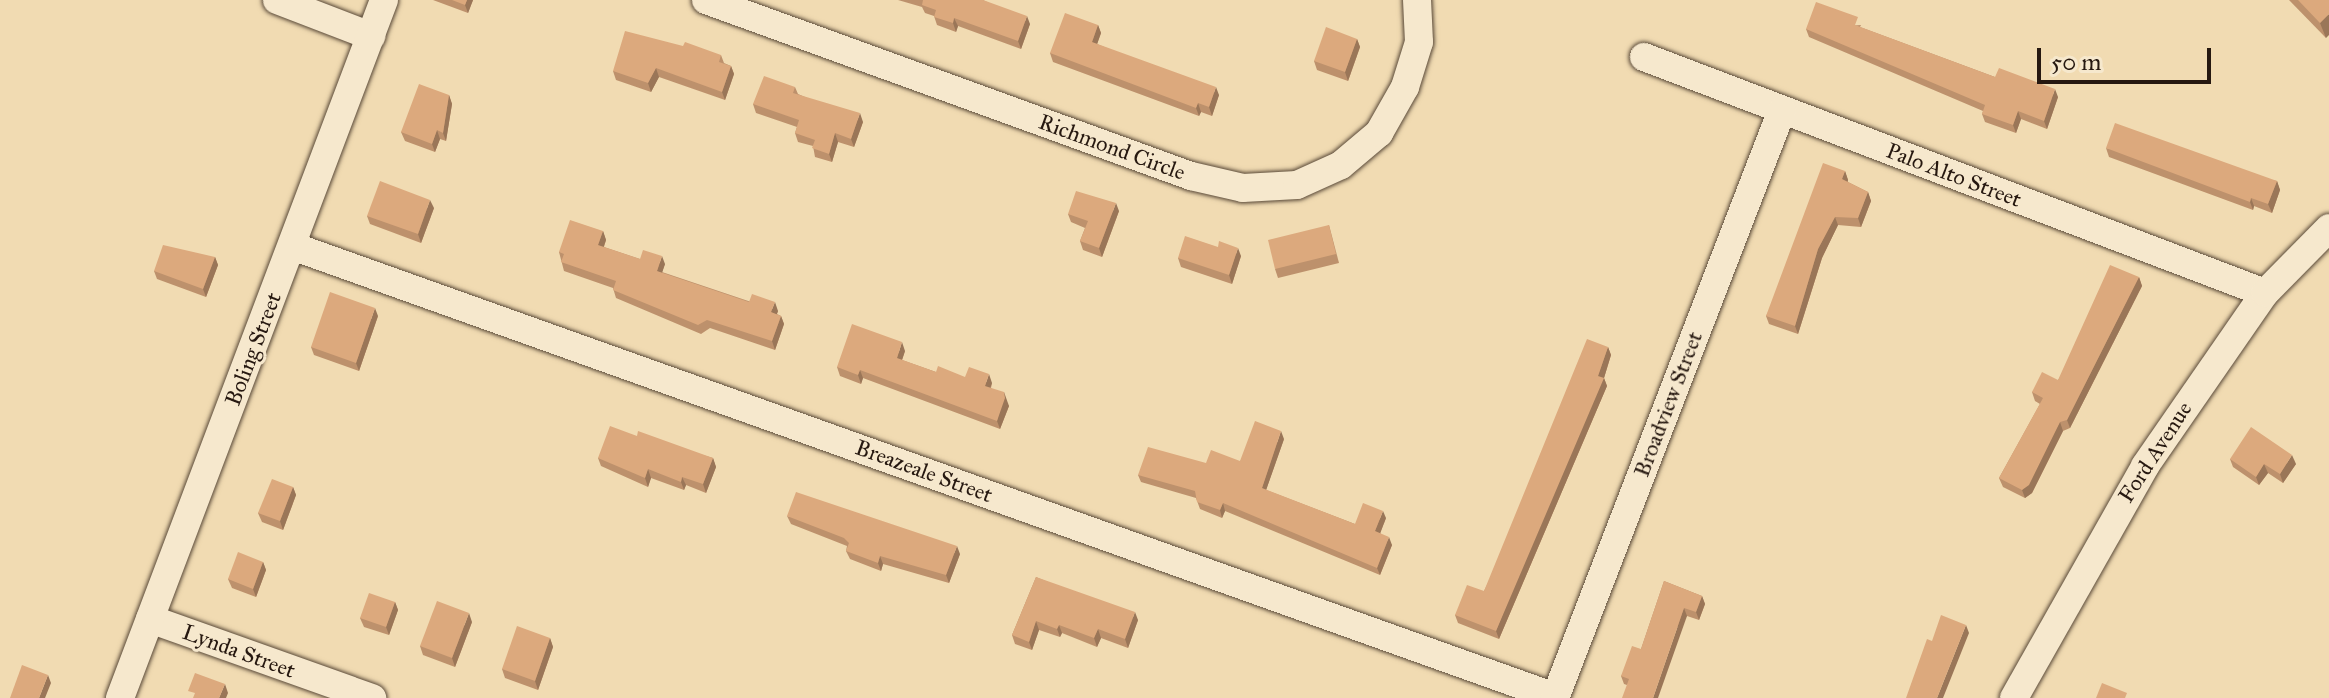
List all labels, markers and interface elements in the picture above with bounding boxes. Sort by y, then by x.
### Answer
scale bar [2041,32,2215,82]
text: 50 m [2051,47,2101,77]
street label: Richmond Circle [1035,108,1189,186]
street label: Palo Alto Street [1883,137,2025,213]
street label: Boling Street [219,289,287,409]
street label: Broadview Street [1628,328,1708,480]
street label: Ford Avenue [2113,397,2197,507]
street label: Breazeale Street [852,434,996,508]
street label: Lynda Street [179,618,299,684]

